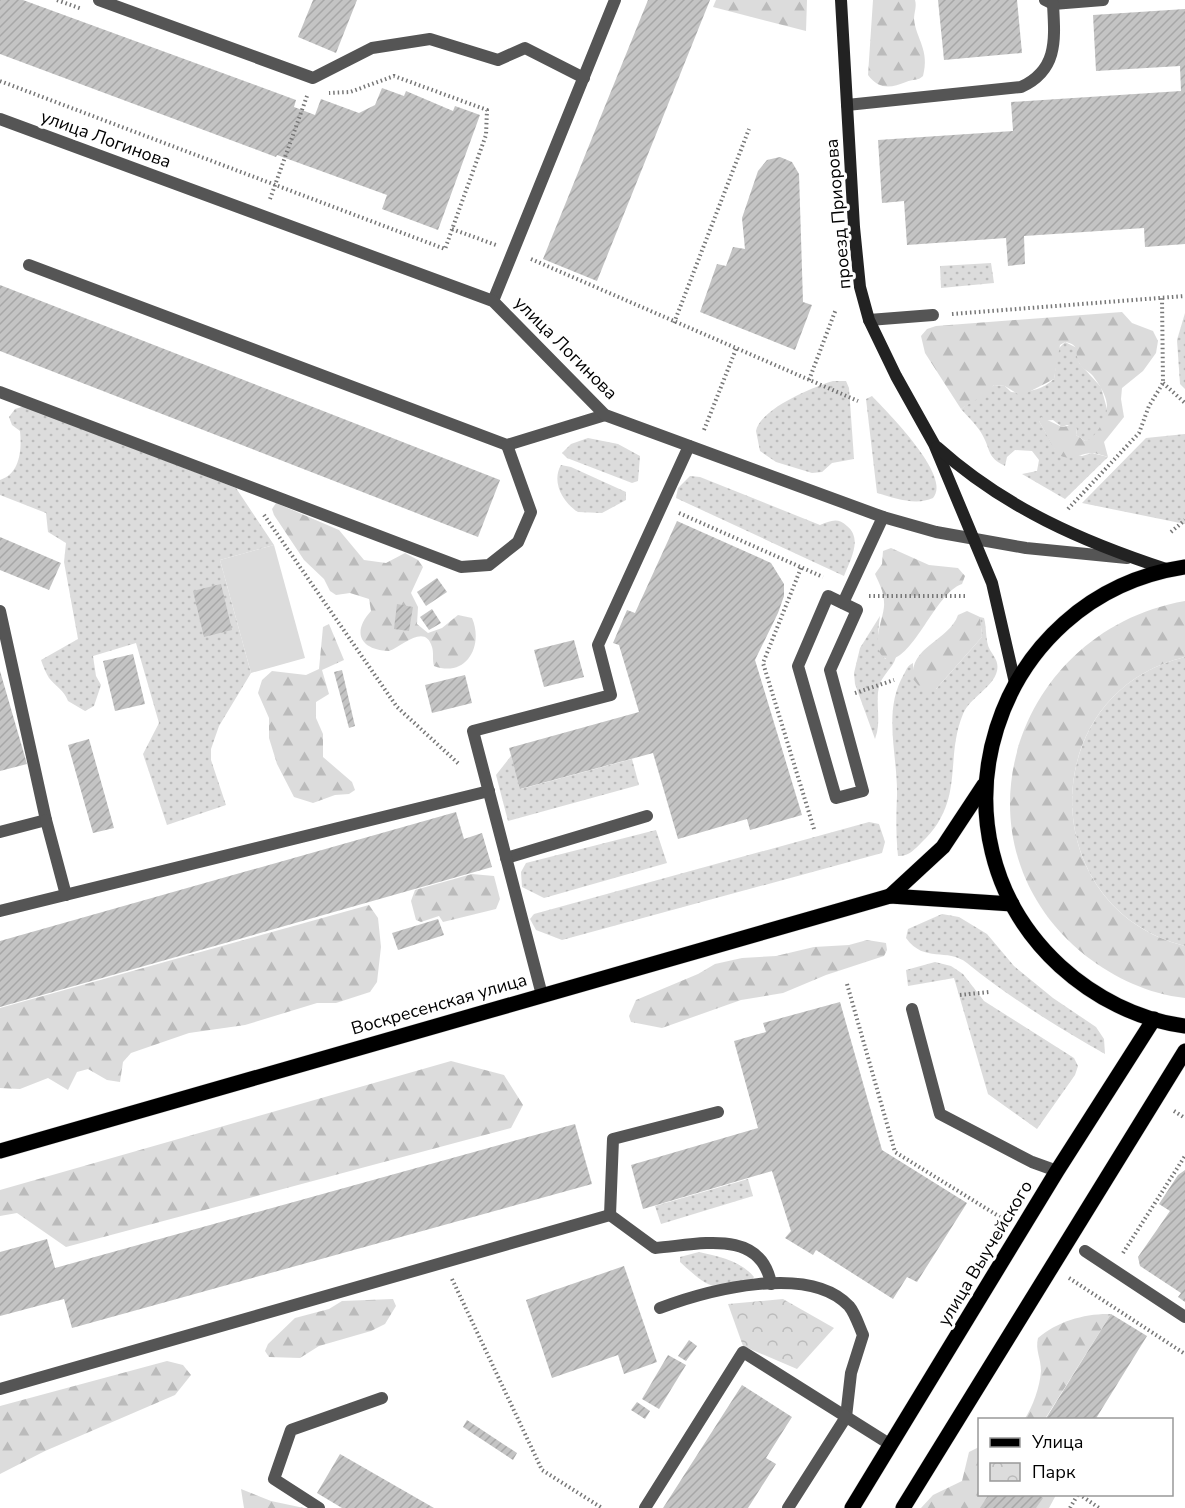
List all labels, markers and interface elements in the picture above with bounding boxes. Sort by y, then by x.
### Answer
street label: улица Логинова [38,104,174,174]
street label: проезд Приорова [819,138,857,290]
street label: улица Логинова [509,291,623,405]
street label: Воскресенская улица [348,967,530,1041]
street label: улица Выучейского [932,1176,1038,1330]
legend [978,1418,1173,1496]
text: Улица [1031,1430,1083,1454]
text: Парк [1032,1460,1076,1484]

